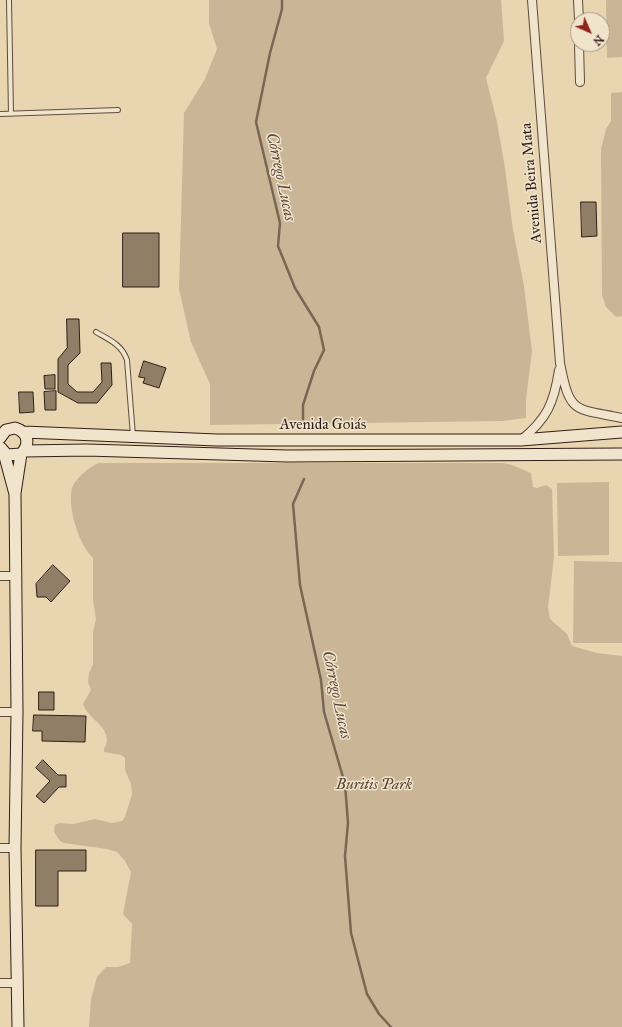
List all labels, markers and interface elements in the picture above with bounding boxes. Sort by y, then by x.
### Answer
north arrow [570,12,610,52]
text: N [590,32,606,48]
street label: Avenida Beira Mata [518,122,546,244]
water label: Córrego Lucas [261,131,299,223]
street label: Avenida Goiás [280,416,366,434]
water label: Córrego Lucas [317,649,355,741]
park label: Buritis Park [336,776,412,794]

